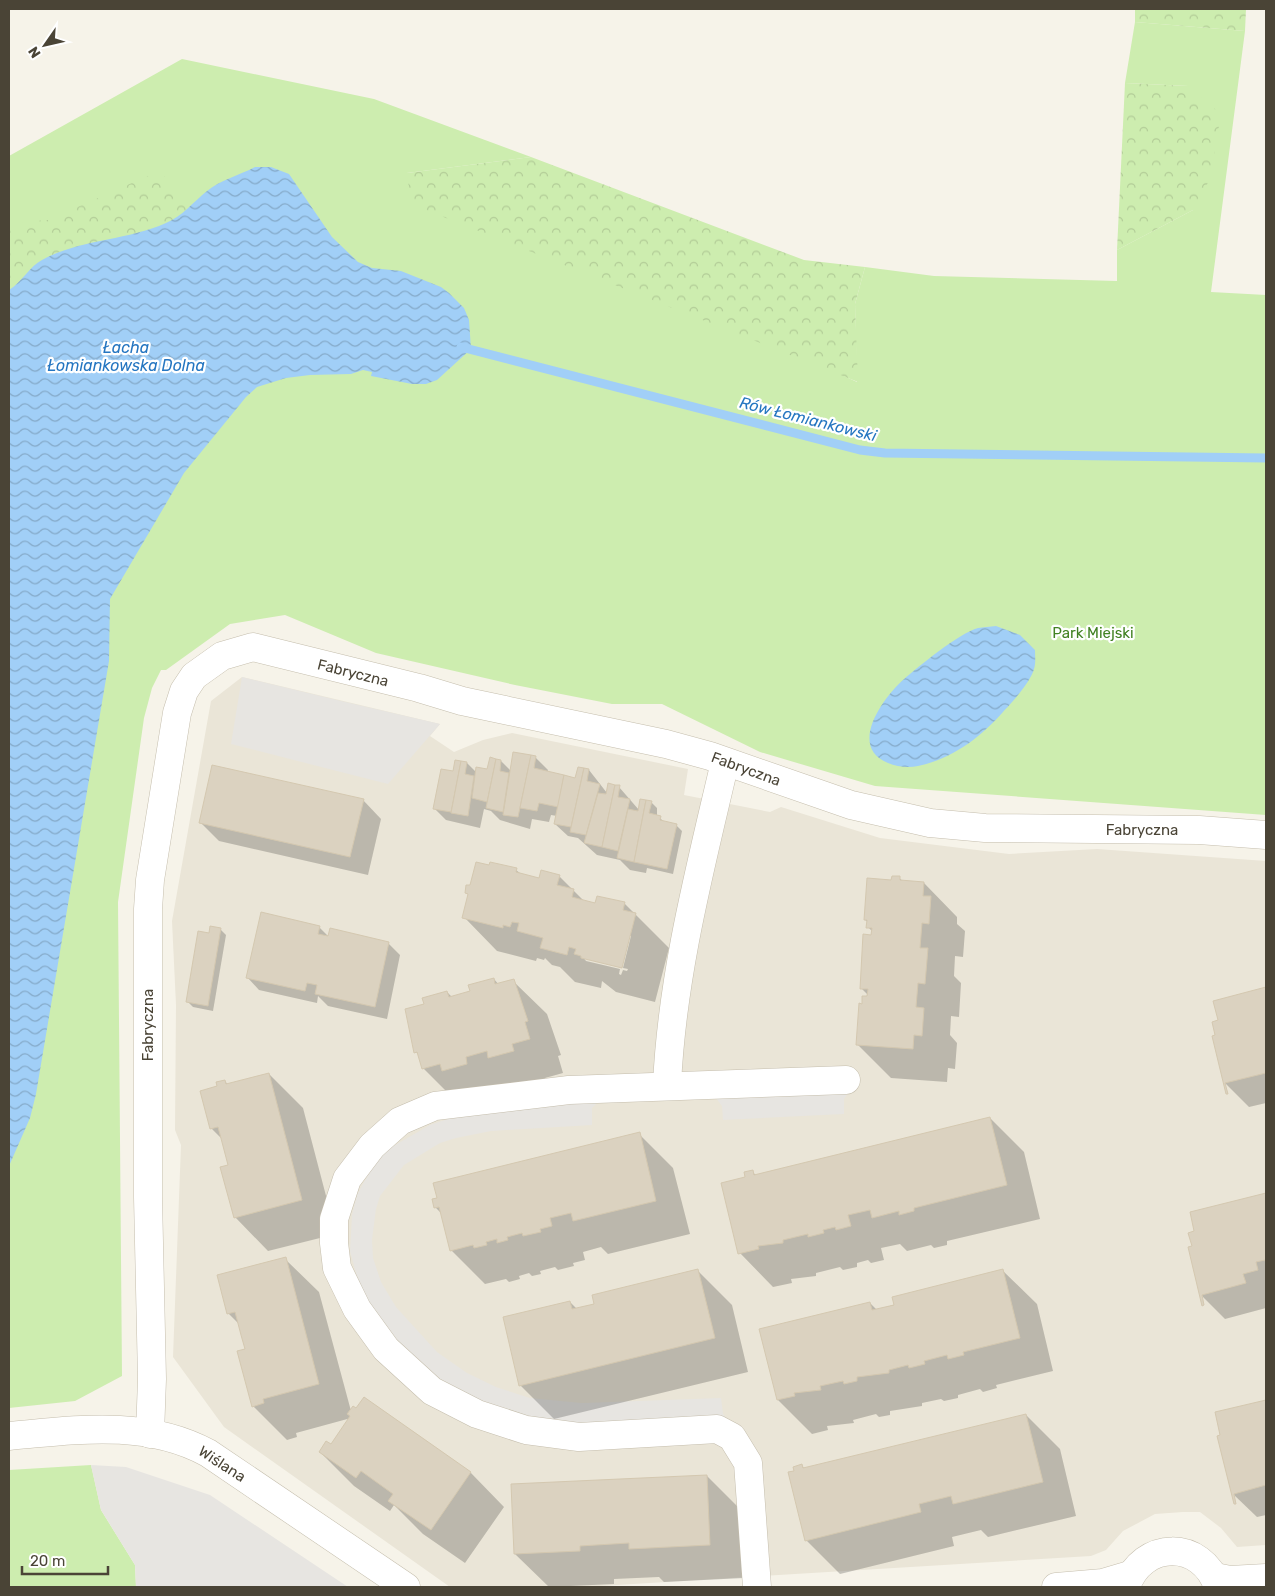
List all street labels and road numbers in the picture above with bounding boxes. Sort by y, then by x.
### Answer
street label: Fabryczna [316,655,390,691]
street label: Fabryczna [709,748,783,790]
street label: Fabryczna [1106,821,1178,839]
street label: Fabryczna [139,989,157,1061]
street label: Wiślana [195,1442,249,1486]

